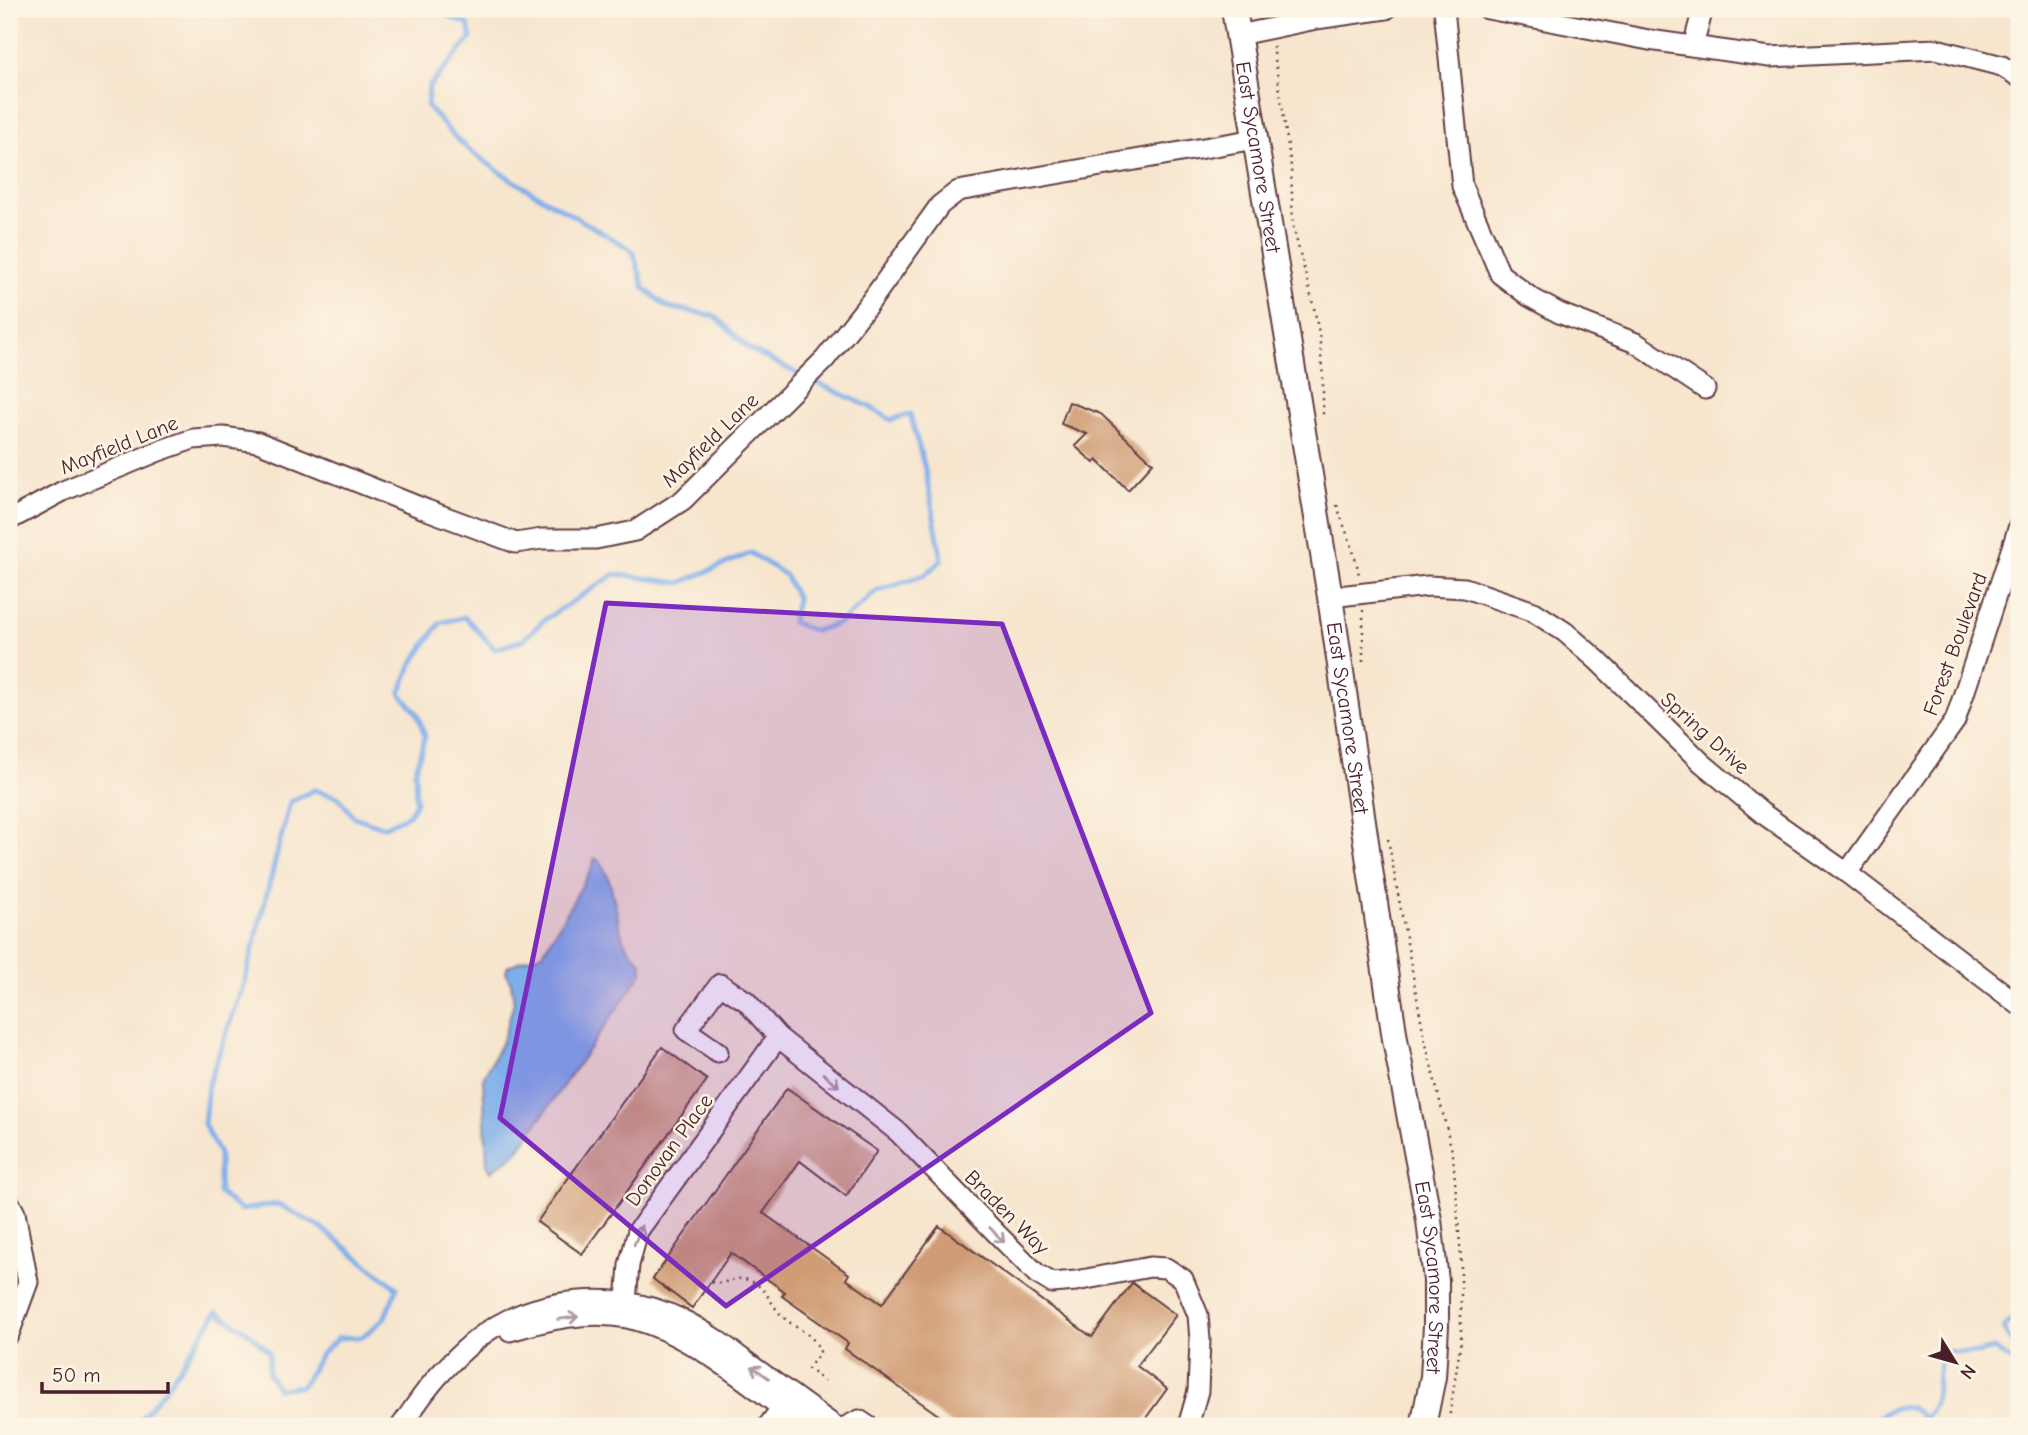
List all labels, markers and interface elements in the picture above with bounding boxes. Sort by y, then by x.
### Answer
street label: East Sycamore Street [1231,60,1286,255]
street label: Mayfield Lane [657,388,763,492]
street label: Mayfield Lane [57,410,181,480]
street label: Forest Boulevard [1918,569,1992,719]
street label: East Sycamore Street [1322,620,1374,816]
street label: Spring Drive [1656,687,1754,779]
one-way arrow [822,1072,840,1088]
street label: Donovan Place [620,1089,718,1211]
street label: Braden Way [960,1165,1054,1259]
street label: East Sycamore Street [1410,1179,1448,1375]
one-way arrow [633,1225,646,1246]
one-way arrow [989,1226,1006,1243]
one-way arrow [557,1311,579,1324]
north arrow [1920,1326,1990,1396]
scale bar [42,1351,168,1395]
text: N [1955,1360,1980,1383]
text: 50 m [52,1363,101,1387]
one-way arrow [751,1364,770,1379]

